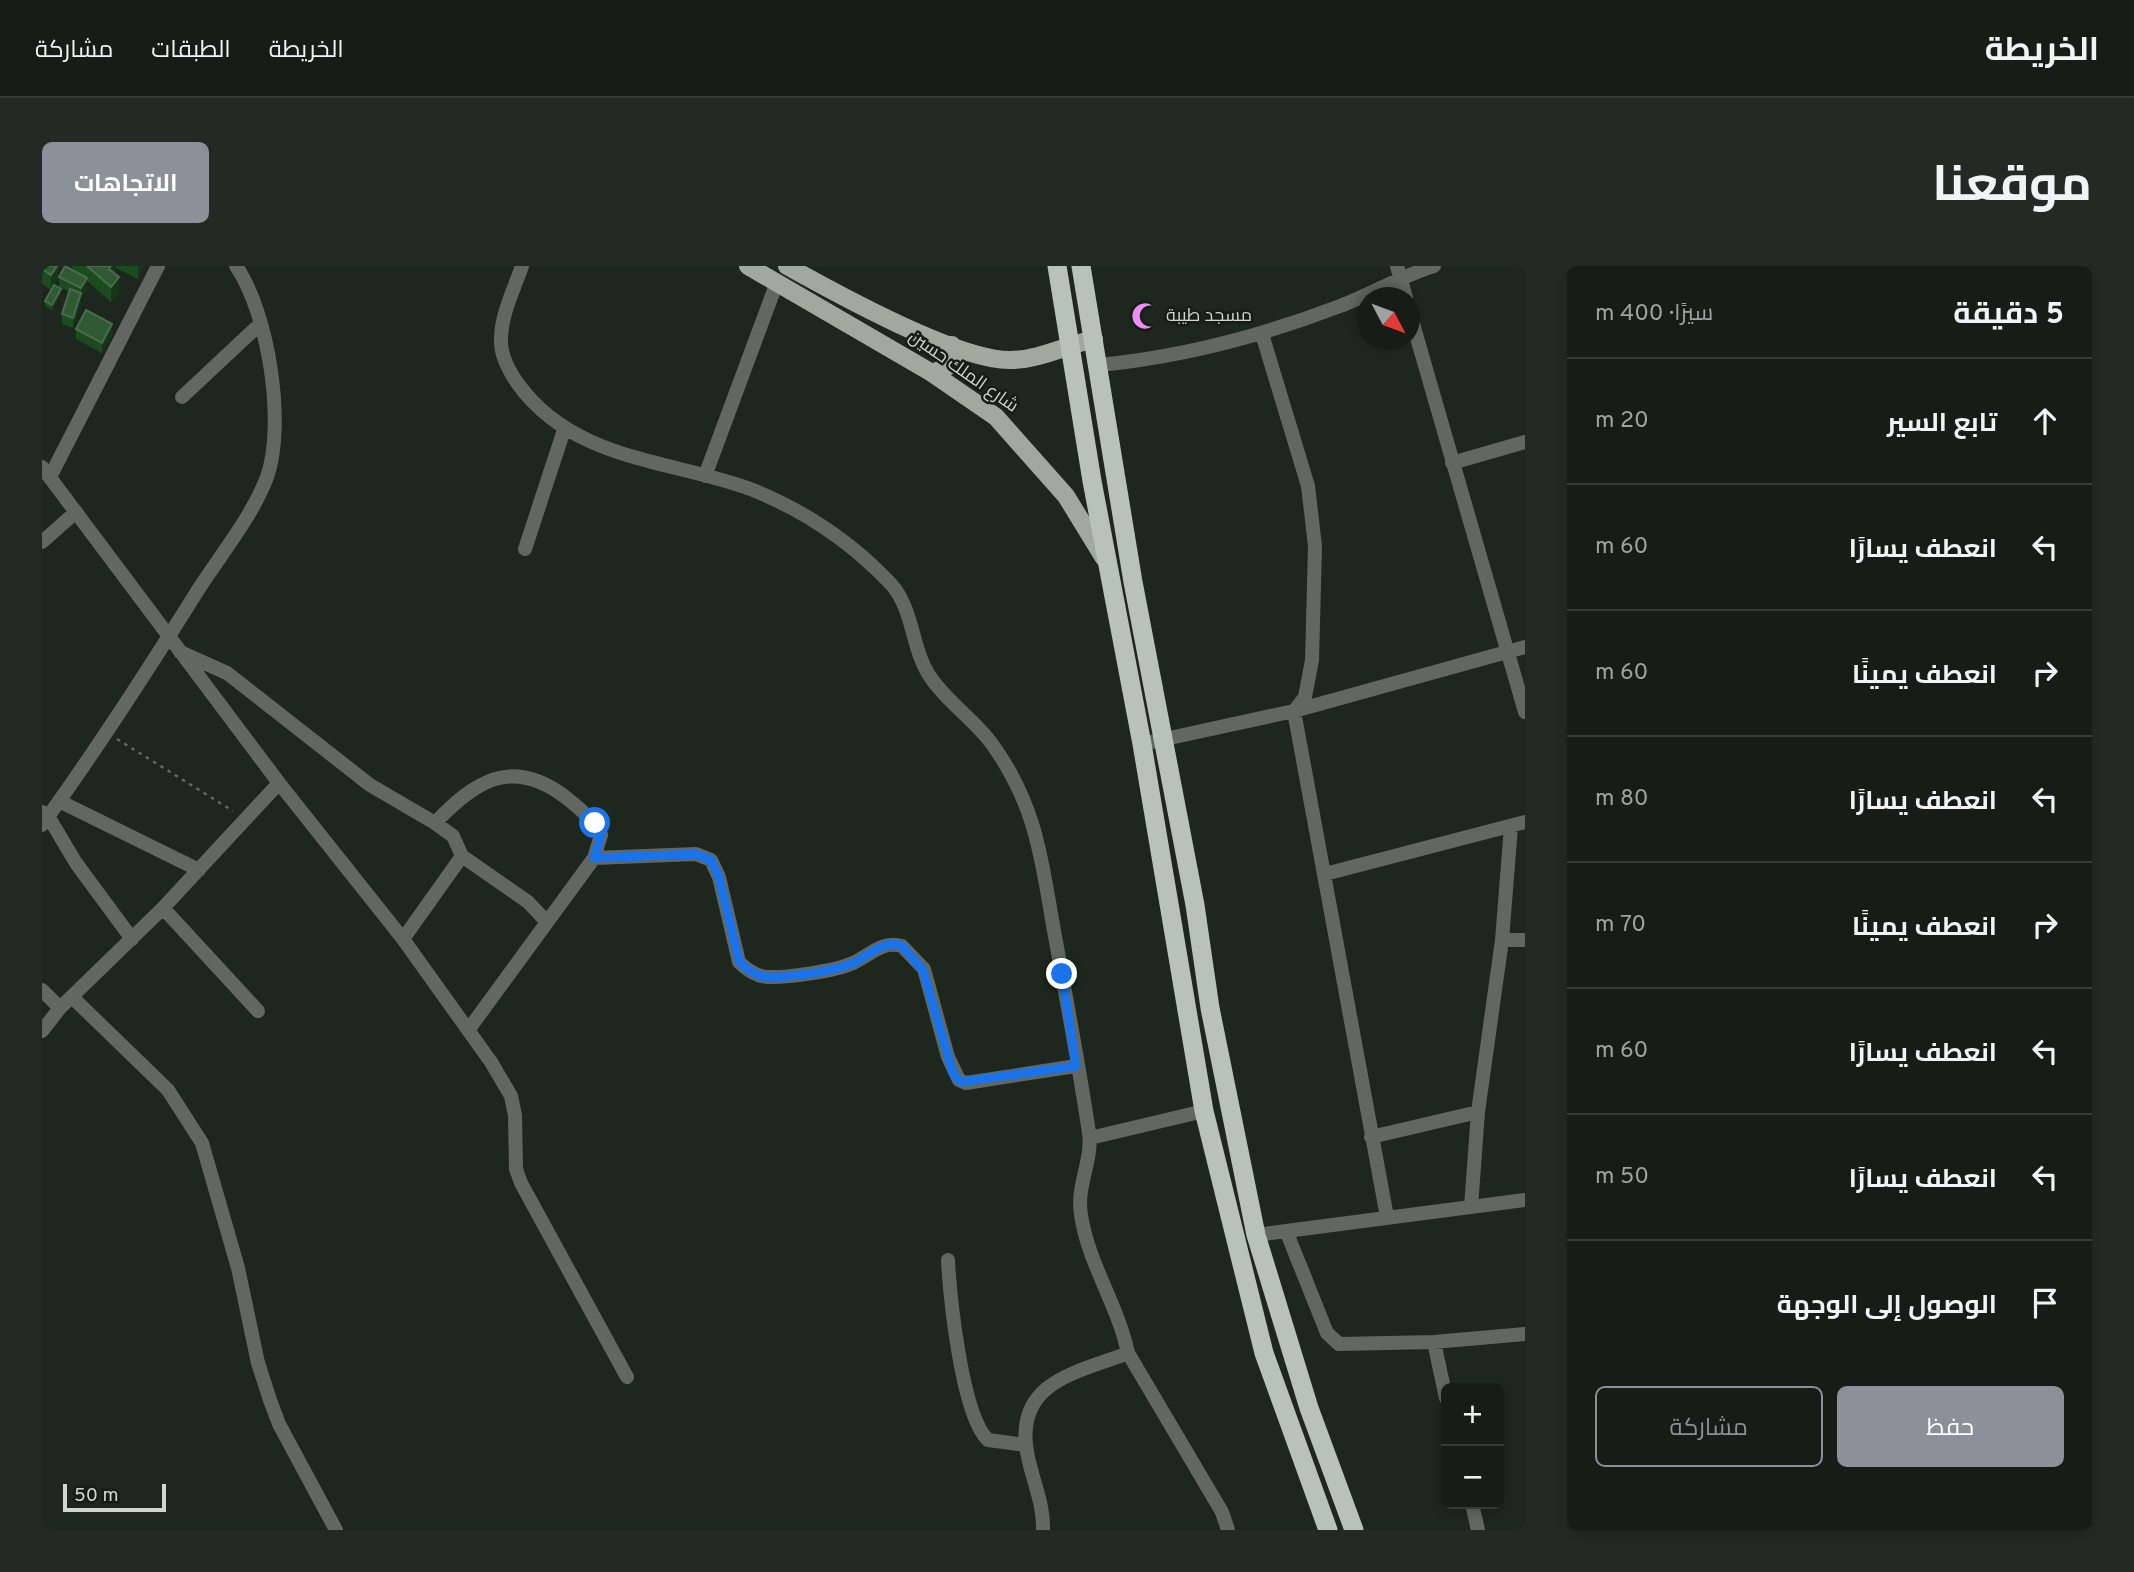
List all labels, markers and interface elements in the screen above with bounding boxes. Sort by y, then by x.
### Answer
text: الخريطة [1985,31,2099,73]
text: مشاركة [35,36,113,66]
text: الطبقات [151,36,231,66]
text: الخريطة [269,36,344,66]
button: الاتجاهات [42,142,209,223]
text: موقعنا [1932,157,2092,219]
north arrow [1357,287,1420,350]
text: 5 دقيقة [1953,297,2064,334]
text: سيرًا · 400 m [1595,300,1713,329]
mosque icon: مسجد طيبة [1130,301,1160,331]
place label: مسجد طيبة [1166,305,1252,328]
street label: شارع الملك حسين [904,326,1022,418]
icon: ahead [2026,402,2064,440]
text: 20 m [1595,407,1649,436]
text: تابع السير [1887,408,1997,441]
icon: left [2026,528,2064,566]
text: 60 m [1595,533,1648,562]
text: انعطف يسارًا [1849,534,1997,567]
icon: right [2026,654,2064,692]
text: 60 m [1595,659,1648,688]
text: انعطف يمينًا [1852,660,1997,693]
icon: left [2026,780,2064,818]
text: 80 m [1595,785,1648,814]
text: انعطف يسارًا [1849,786,1997,819]
route start [579,807,610,838]
icon: right [2026,906,2064,944]
text: 70 m [1595,911,1646,940]
text: انعطف يمينًا [1852,912,1997,945]
route end [1046,958,1077,989]
icon: left [2026,1032,2064,1070]
text: 60 m [1595,1037,1648,1066]
text: انعطف يسارًا [1849,1038,1997,1071]
icon: left [2026,1158,2064,1196]
text: 50 m [1595,1163,1649,1192]
text: انعطف يسارًا [1849,1164,1997,1197]
icon: arrive [2026,1284,2064,1322]
text: الوصول إلى الوجهة [1777,1290,1997,1323]
map controls [1441,1383,1504,1509]
button: + [1441,1383,1504,1446]
button: مشاركة [1595,1386,1823,1467]
button: حفظ [1837,1386,2064,1467]
button: − [1441,1446,1504,1509]
scale bar [63,1481,166,1513]
text: 50 m [74,1484,119,1508]

